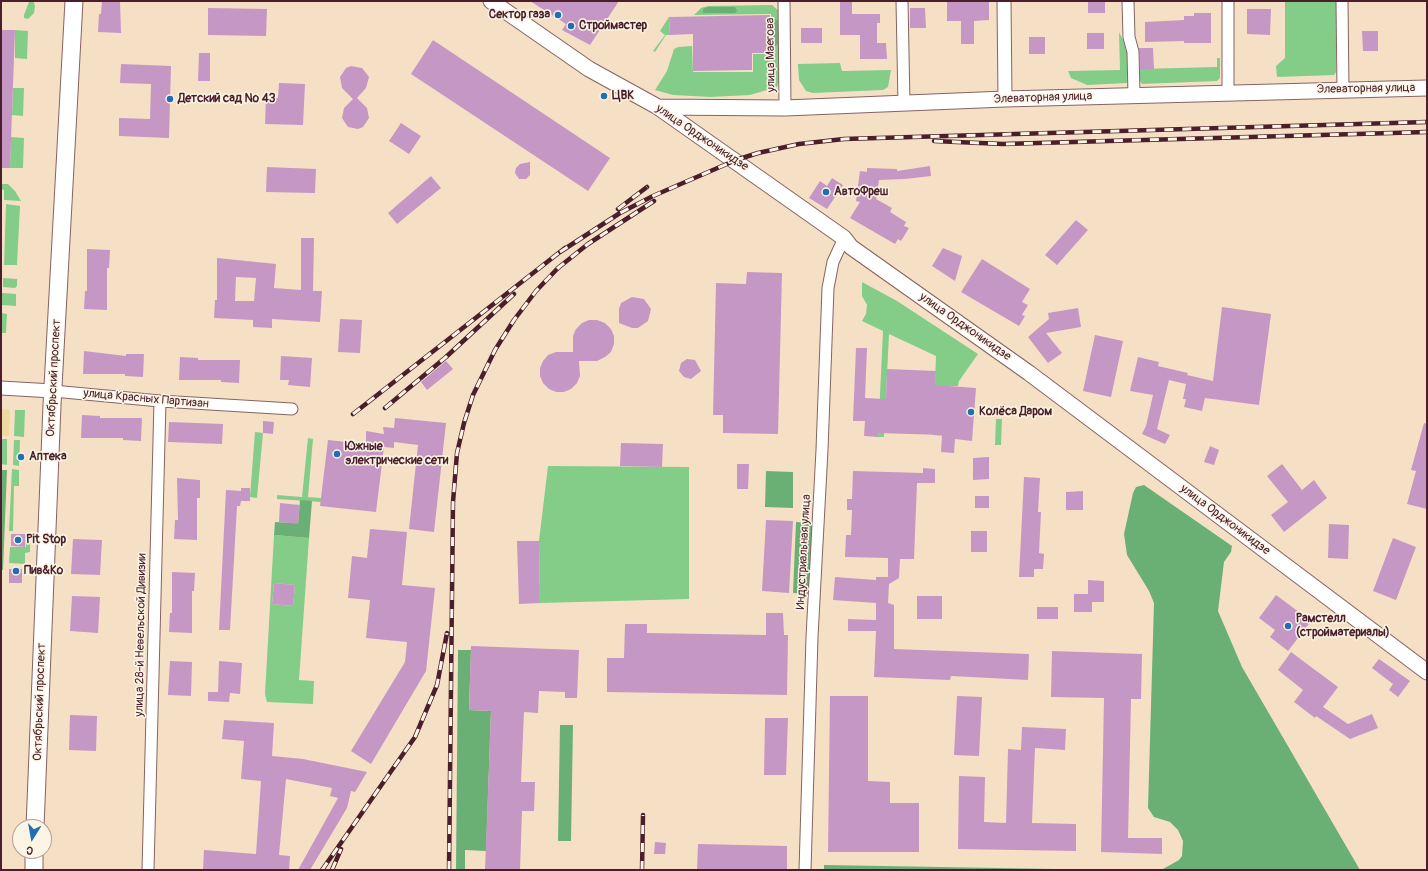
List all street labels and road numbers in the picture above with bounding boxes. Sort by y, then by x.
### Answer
street label: улица Маегова [763,18,779,92]
street label: Элеваторная улица [1317,81,1415,97]
street label: Элеваторная улица [993,89,1093,107]
street label: улица Орджоникидзе [653,102,751,174]
street label: улица Орджоникидзе [916,290,1014,364]
street label: Октябрьский проспект [44,319,64,437]
street label: улица Красных Партизан [83,386,209,412]
street label: улица Орджоникидзе [1177,481,1273,559]
street label: Индустриальная улица [794,494,814,610]
street label: улица 28-й Невельской Дивизии [132,553,150,717]
street label: Октябрьский проспект [31,643,49,761]

